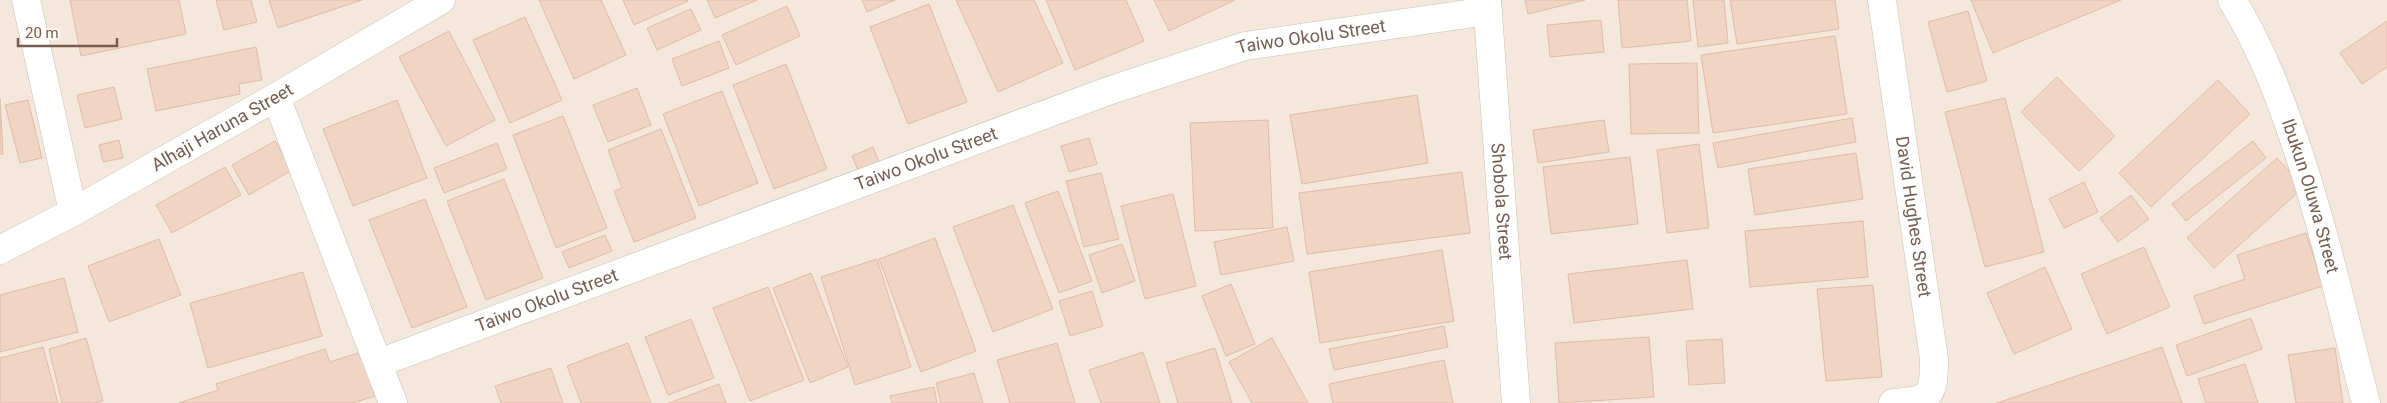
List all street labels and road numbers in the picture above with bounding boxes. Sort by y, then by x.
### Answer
street label: Taiwo Okolu Street [1234,15,1387,58]
street label: Alhaji Haruna Street [148,78,297,175]
street label: Ibukun Oluwa Street [2278,116,2344,276]
street label: Taiwo Okolu Street [852,122,1000,194]
street label: David Hughes Street [1892,135,1936,299]
street label: Shobola Street [1487,142,1517,261]
street label: Taiwo Okolu Street [472,264,621,336]

